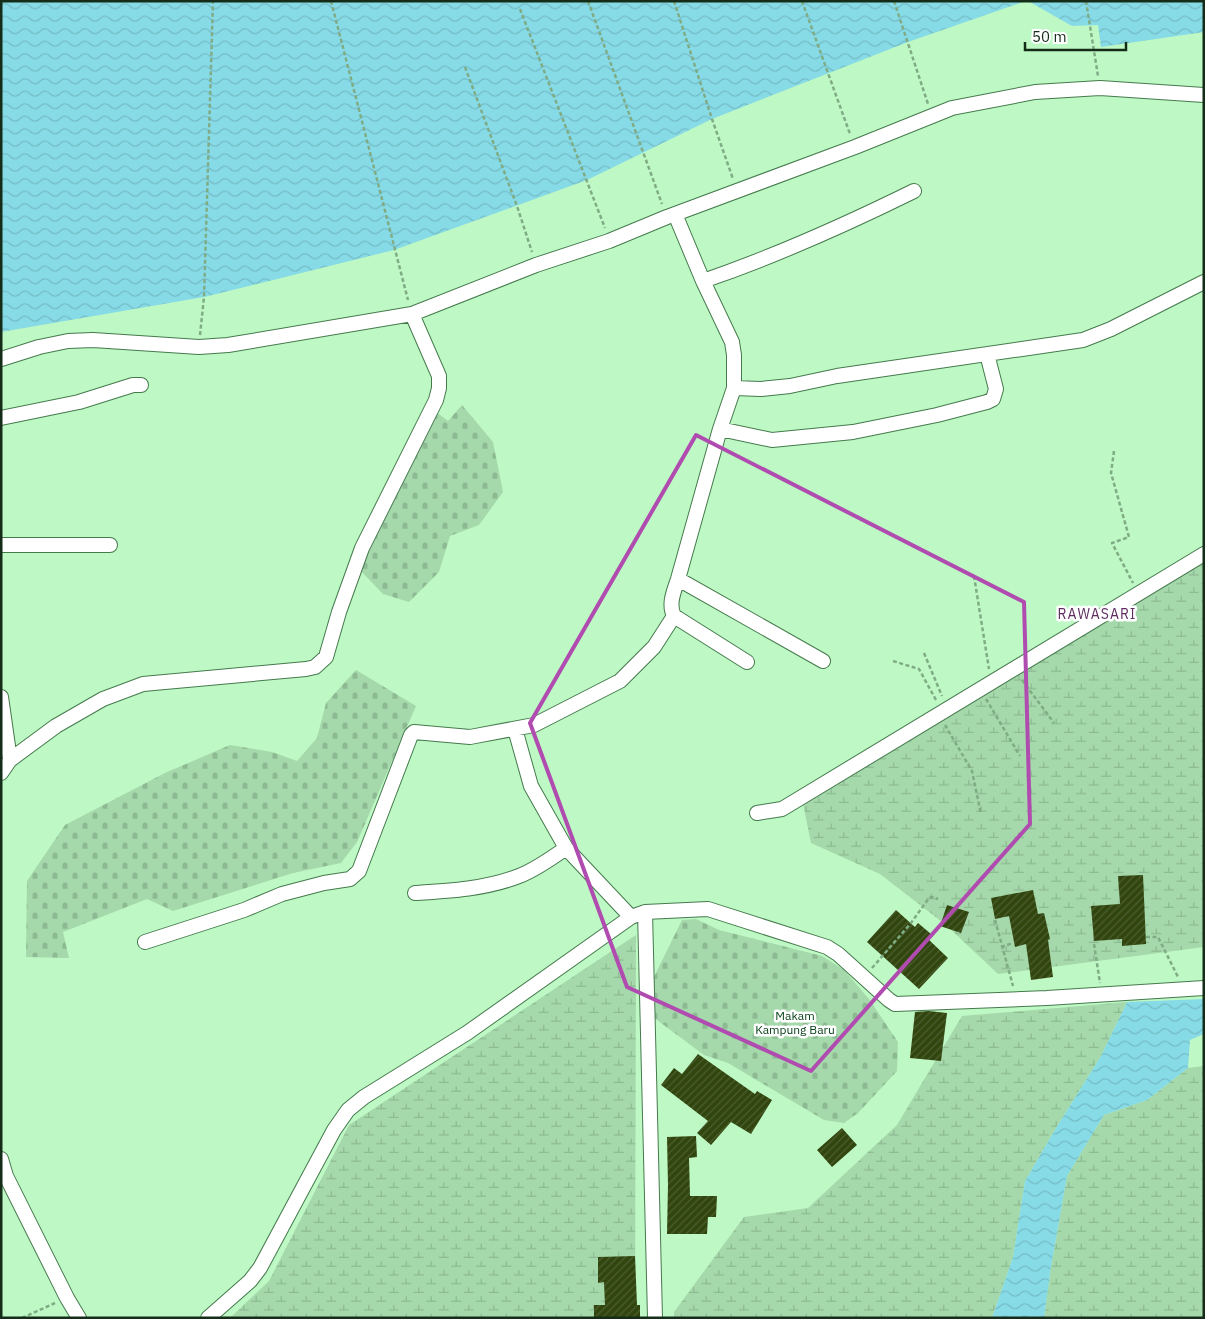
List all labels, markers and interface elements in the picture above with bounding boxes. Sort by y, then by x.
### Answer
scale bar [1025,20,1126,52]
text: 50 m [1032,27,1067,46]
district label: RAWASARI [1058,605,1136,623]
park label: Makam Kampung Baru [755,1008,835,1037]

